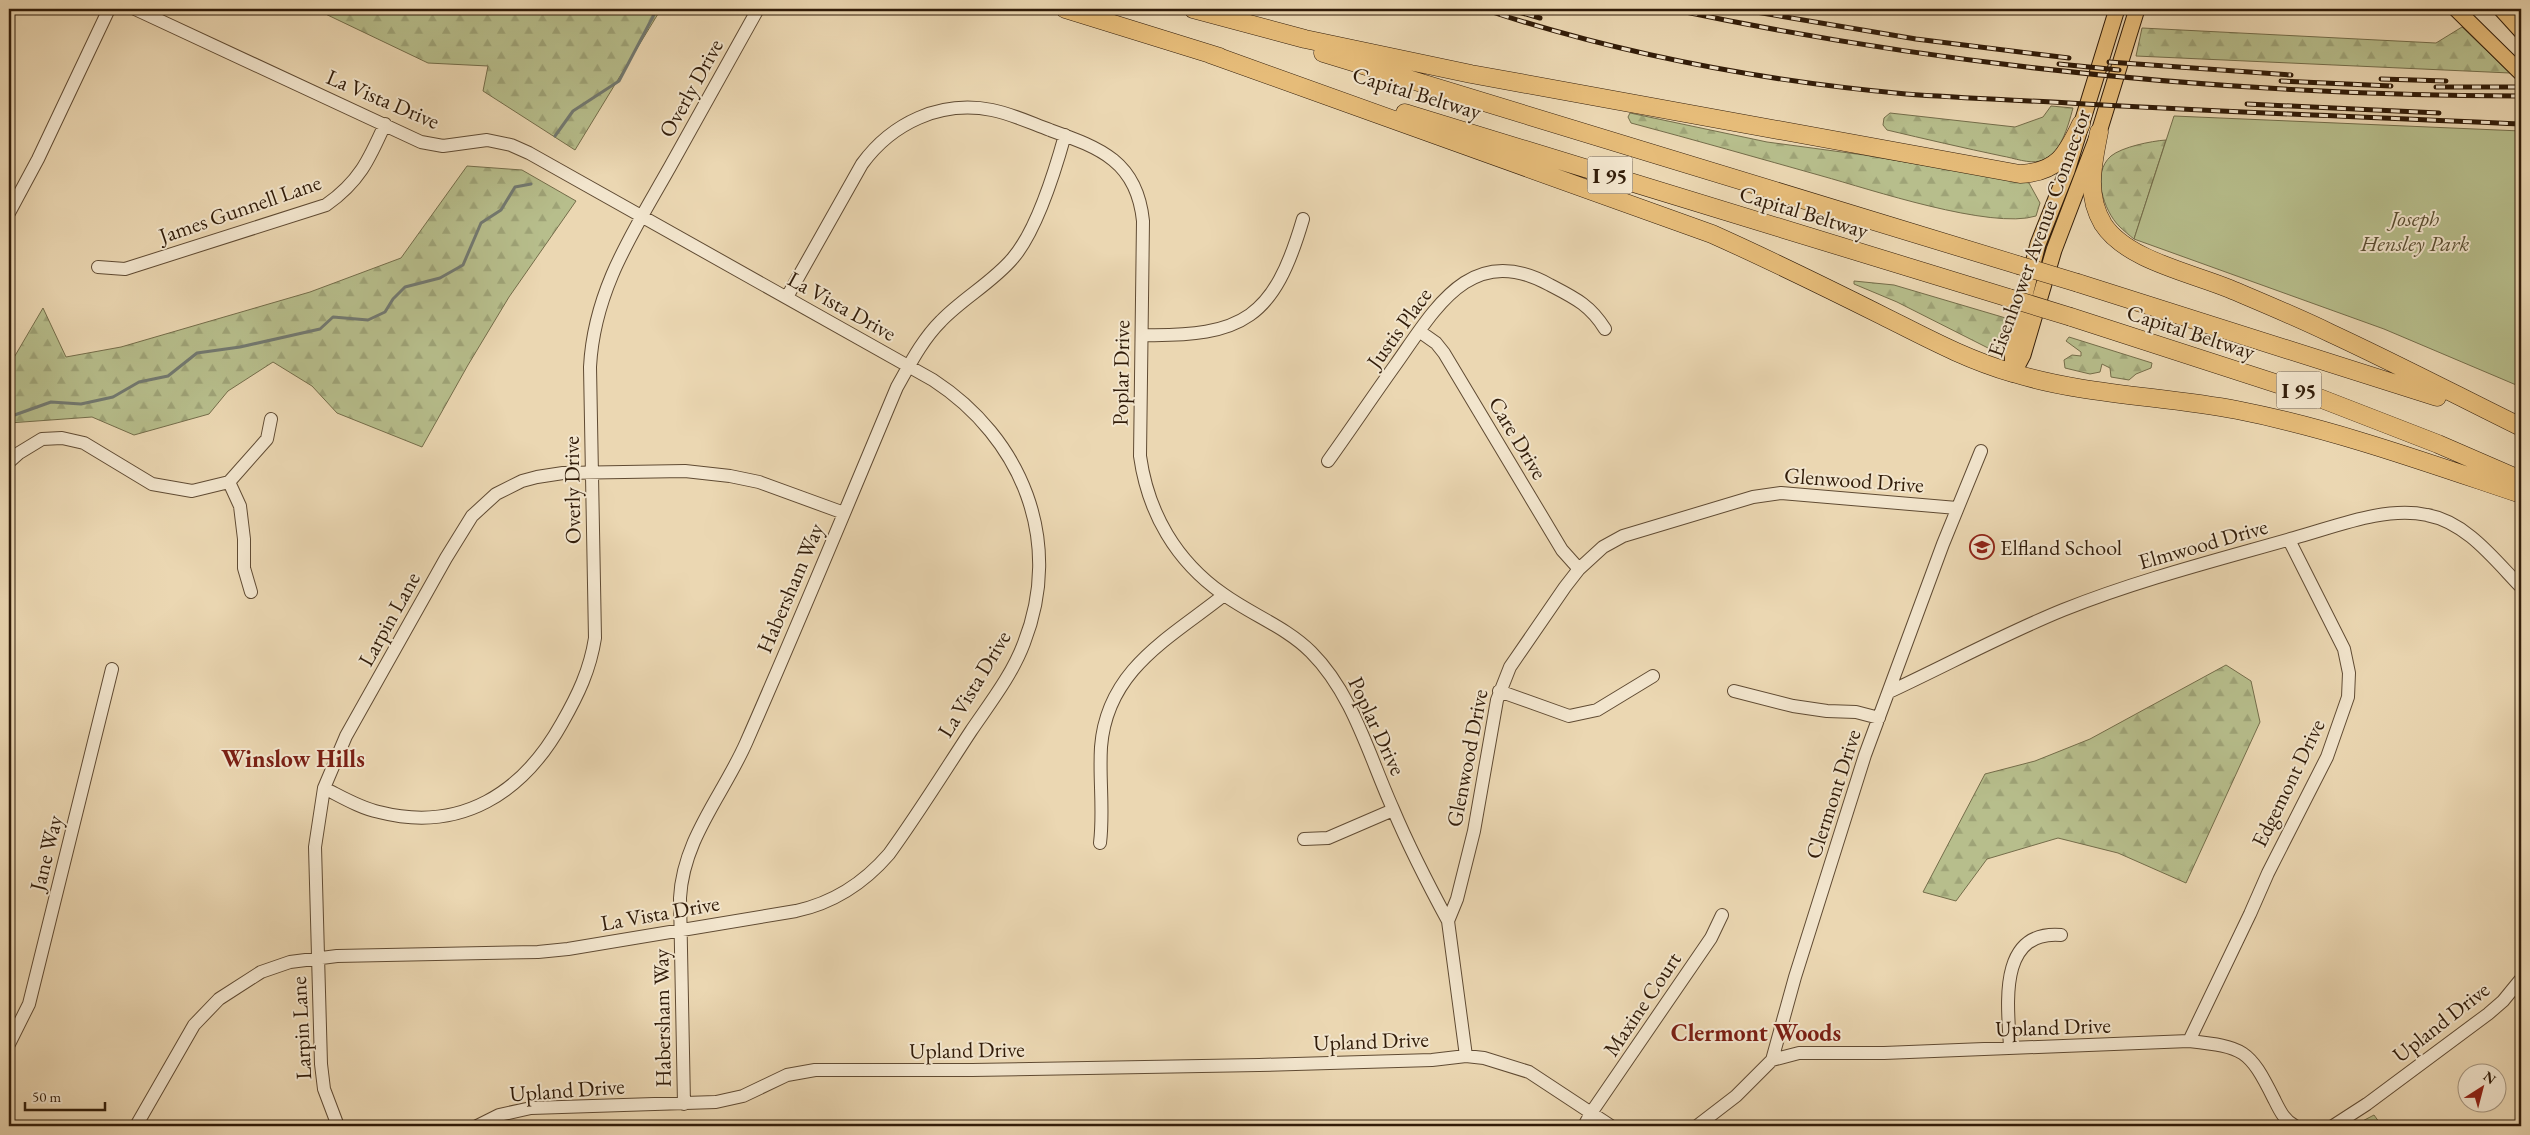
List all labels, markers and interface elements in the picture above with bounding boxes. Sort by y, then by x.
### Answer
street label: Overly Drive [652,33,730,142]
street label: Capital Beltway [1349,60,1485,126]
street label: La Vista Drive [322,62,444,136]
street label: Eisenhower Avenue Connector [1981,105,2098,361]
road number: I 95 [1588,156,1632,194]
street label: James Gunnell Lane [153,168,325,251]
street label: Capital Beltway [1736,179,1872,245]
park label: Joseph Hensley Park [2360,204,2469,258]
street label: La Vista Drive [783,264,902,348]
street label: Justis Place [1359,281,1438,376]
street label: Capital Beltway [2123,298,2259,366]
street label: Poplar Drive [1106,319,1136,426]
road number: I 95 [2276,372,2322,408]
street label: Care Drive [1482,391,1554,485]
street label: Overly Drive [557,435,587,544]
street label: Glenwood Drive [1783,461,1925,499]
street label: Elmwood Drive [2135,512,2271,576]
street label: Habersham Way [750,518,831,658]
place label: Elfland School [2000,533,2122,562]
school or university icon: Elfland School [1969,534,1995,560]
street label: Larpin Lane [351,566,427,671]
street label: La Vista Drive [931,625,1018,743]
street label: Poplar Drive [1341,672,1413,780]
street label: Glenwood Drive [1439,686,1495,829]
street label: Edgemont Drive [2244,714,2332,852]
street label: Clermont Drive [1798,725,1868,863]
district label: Winslow Hills [221,743,365,774]
street label: Jane Way [22,812,69,896]
street label: La Vista Drive [598,888,722,938]
street label: Maxine Court [1596,946,1688,1062]
street label: Habersham Way [646,948,678,1088]
street label: Larpin Lane [284,975,318,1081]
street label: Upland Drive [2387,975,2496,1069]
street label: Upland Drive [1995,1010,2112,1044]
district label: Clermont Woods [1671,1017,1841,1048]
street label: Upland Drive [1313,1024,1430,1058]
street label: Upland Drive [909,1034,1025,1066]
north arrow [2458,1062,2508,1112]
text: N [2480,1067,2500,1088]
street label: Upland Drive [508,1071,626,1108]
scale bar [25,1080,105,1112]
text: 50 m [32,1087,61,1106]

